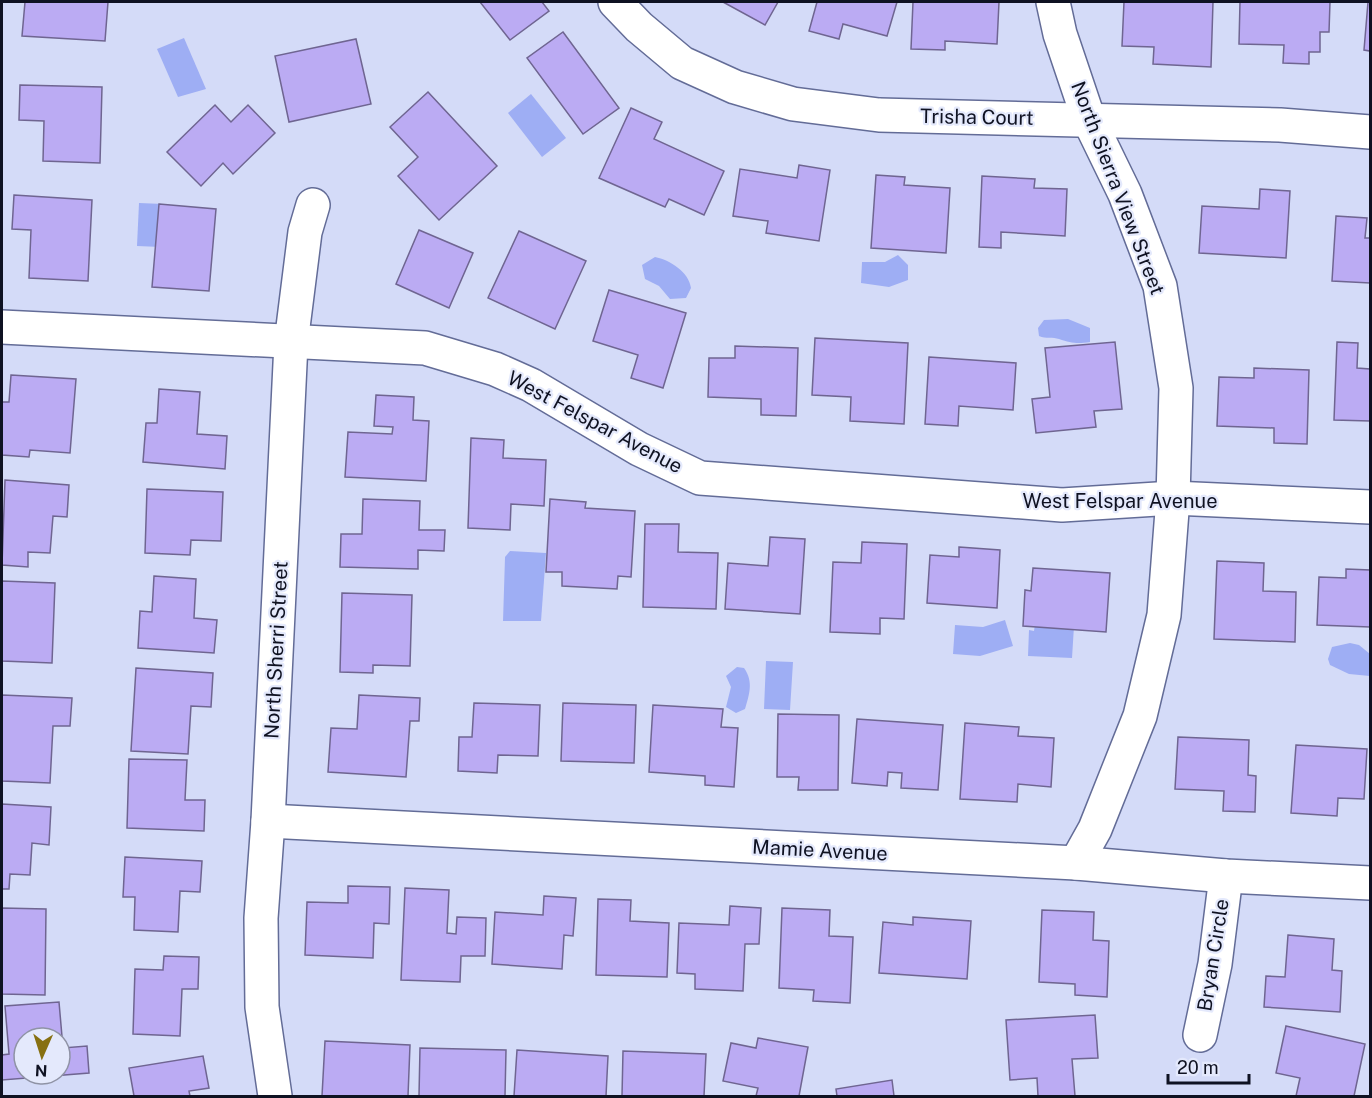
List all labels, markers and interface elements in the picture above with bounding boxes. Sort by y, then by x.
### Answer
street label: North Sierra View Street [1066,78,1170,298]
street label: Trisha Court [920,104,1034,130]
street label: West Felspar Avenue [503,366,687,478]
street label: West Felspar Avenue [1023,489,1217,513]
street label: North Sherri Street [259,560,293,740]
street label: Mamie Avenue [752,834,888,866]
street label: Bryan Circle [1192,897,1234,1013]
north arrow [12,1026,72,1086]
scale bar [1168,1047,1249,1085]
text: 20 m [1177,1057,1219,1078]
text: N [34,1061,48,1080]

